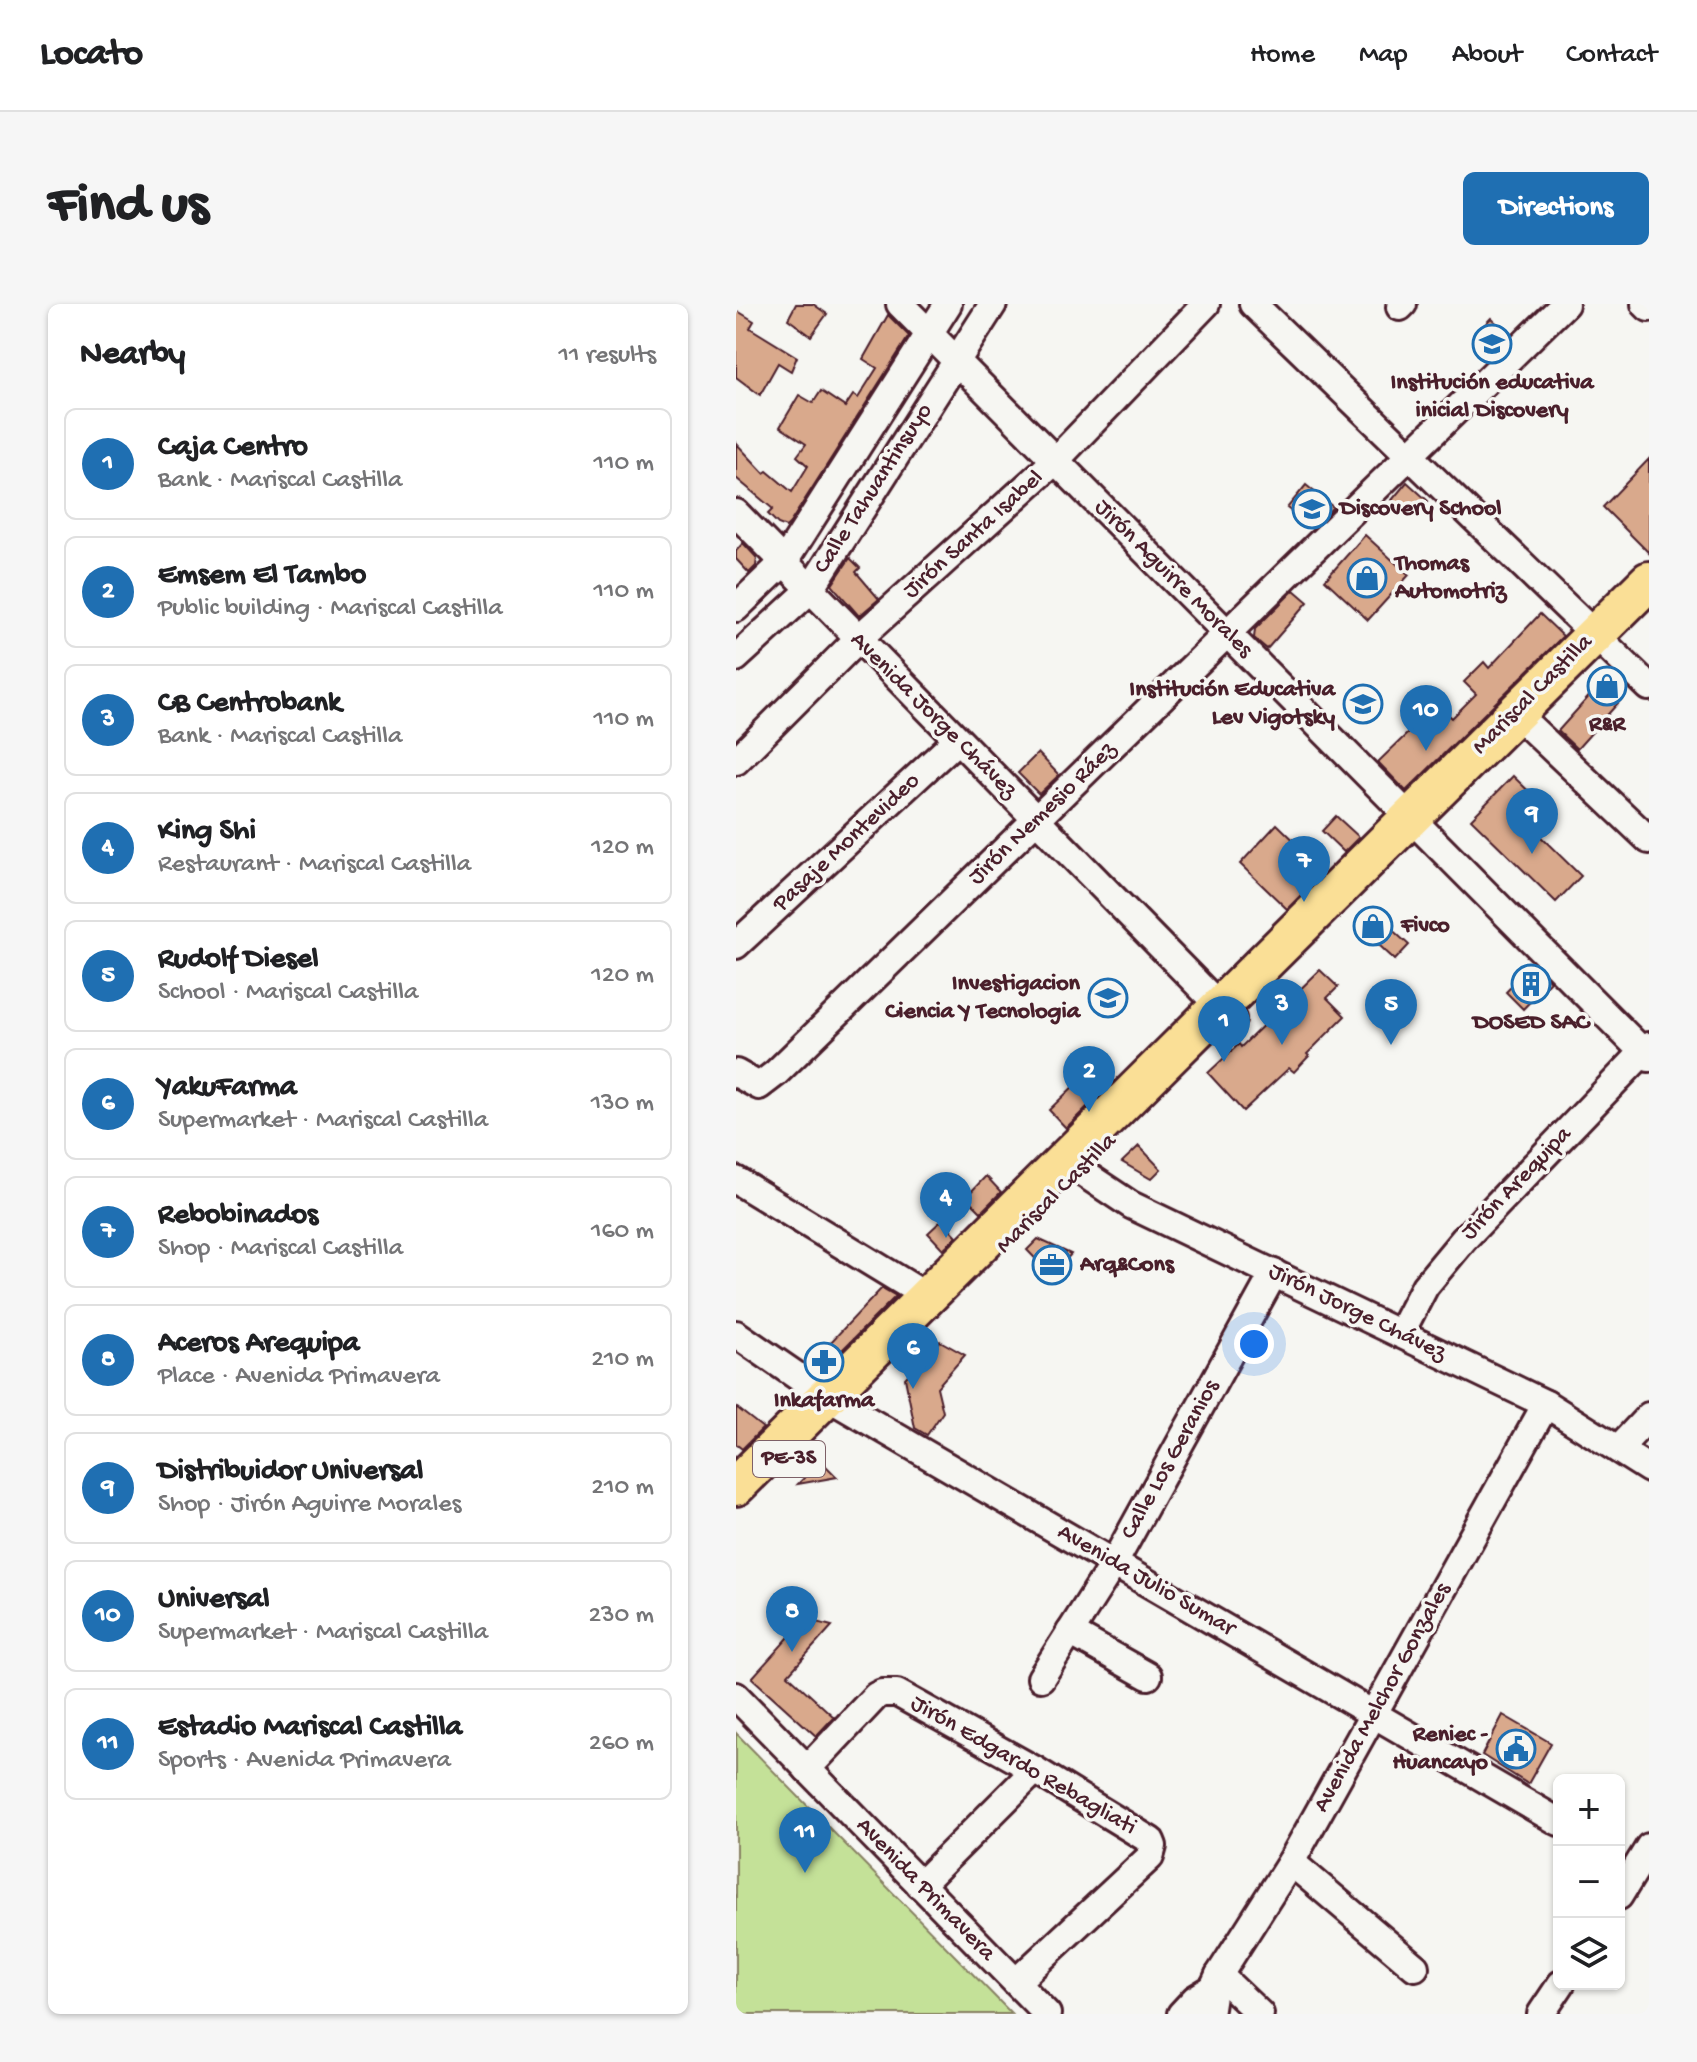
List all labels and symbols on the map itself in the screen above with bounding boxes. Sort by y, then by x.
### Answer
school or university icon: Institución educativa inicial Discovery [1471,323,1513,365]
place label: Institución educativa inicial Discovery [1390,369,1595,426]
street label: Calle Tahuantinsuyo [808,398,940,580]
street label: Jirón Santa Isabel [898,464,1050,606]
school or university icon: Discovery School [1291,488,1333,530]
street label: Jirón Aguirre Morales [1088,494,1259,665]
place label: Discovery School [1338,495,1502,524]
place label: Thomas Automotriz [1393,550,1508,607]
shop icon: Thomas Automotriz [1346,557,1388,599]
street label: Avenida Jorge Chávez [843,626,1024,807]
street label: Mariscal Castilla [1467,628,1600,761]
shop icon: R&R [1586,665,1628,707]
place label: Institución Educativa Lev Vigotsky [1129,676,1337,733]
school or university icon: Institución Educativa Lev Vigotsky [1342,683,1384,725]
pin: 10 [1400,685,1452,751]
place label: R&R [1588,711,1627,740]
street label: Jirón Nemesio Ráez [963,735,1124,892]
street label: Pasaje Montevideo [766,767,927,919]
pin: 9 [1506,788,1558,854]
pin: 7 [1278,836,1330,902]
shop icon: Fivco [1352,905,1394,947]
place label: Fivco [1400,912,1450,941]
building icon: DOSED SAC [1510,963,1552,1005]
place label: Investigacion Ciencia Y Tecnologia [885,970,1082,1027]
school or university icon: Investigacion Ciencia Y Tecnologia [1087,977,1129,1019]
pin: 3 [1256,979,1308,1045]
pin: 5 [1365,979,1417,1045]
pin: 1 [1198,996,1250,1062]
place label: DOSED SAC [1471,1009,1591,1038]
pin: 2 [1063,1046,1115,1112]
street label: Jirón Arequipa [1456,1121,1579,1247]
street label: Mariscal Castilla [991,1127,1124,1260]
pin: 4 [920,1172,972,1238]
office icon: Arq&Cons [1031,1244,1073,1286]
place label: Arq&Cons [1079,1251,1175,1280]
street label: Jirón Jorge Chávez [1263,1257,1452,1369]
pin: 6 [887,1323,939,1389]
your location [1234,1324,1274,1364]
pharmacy icon: Inkafarma [803,1341,845,1383]
street label: Calle Los Geranios [1115,1374,1227,1545]
place label: Inkafarma [774,1387,876,1416]
road number: PE-3S [753,1441,825,1477]
street label: Avenida Julio Sumar [1052,1518,1242,1645]
street label: Avenida Melchor Gonzales [1308,1577,1459,1818]
pin: 8 [766,1586,818,1652]
street label: Jirón Edgardo Rebagliati [905,1689,1141,1843]
place label: Reniec - Huancayo [1393,1721,1489,1778]
public building icon: Reniec - Huancayo [1495,1728,1537,1770]
pin: 11 [779,1807,831,1873]
street label: Avenida Primavera [849,1812,1002,1968]

